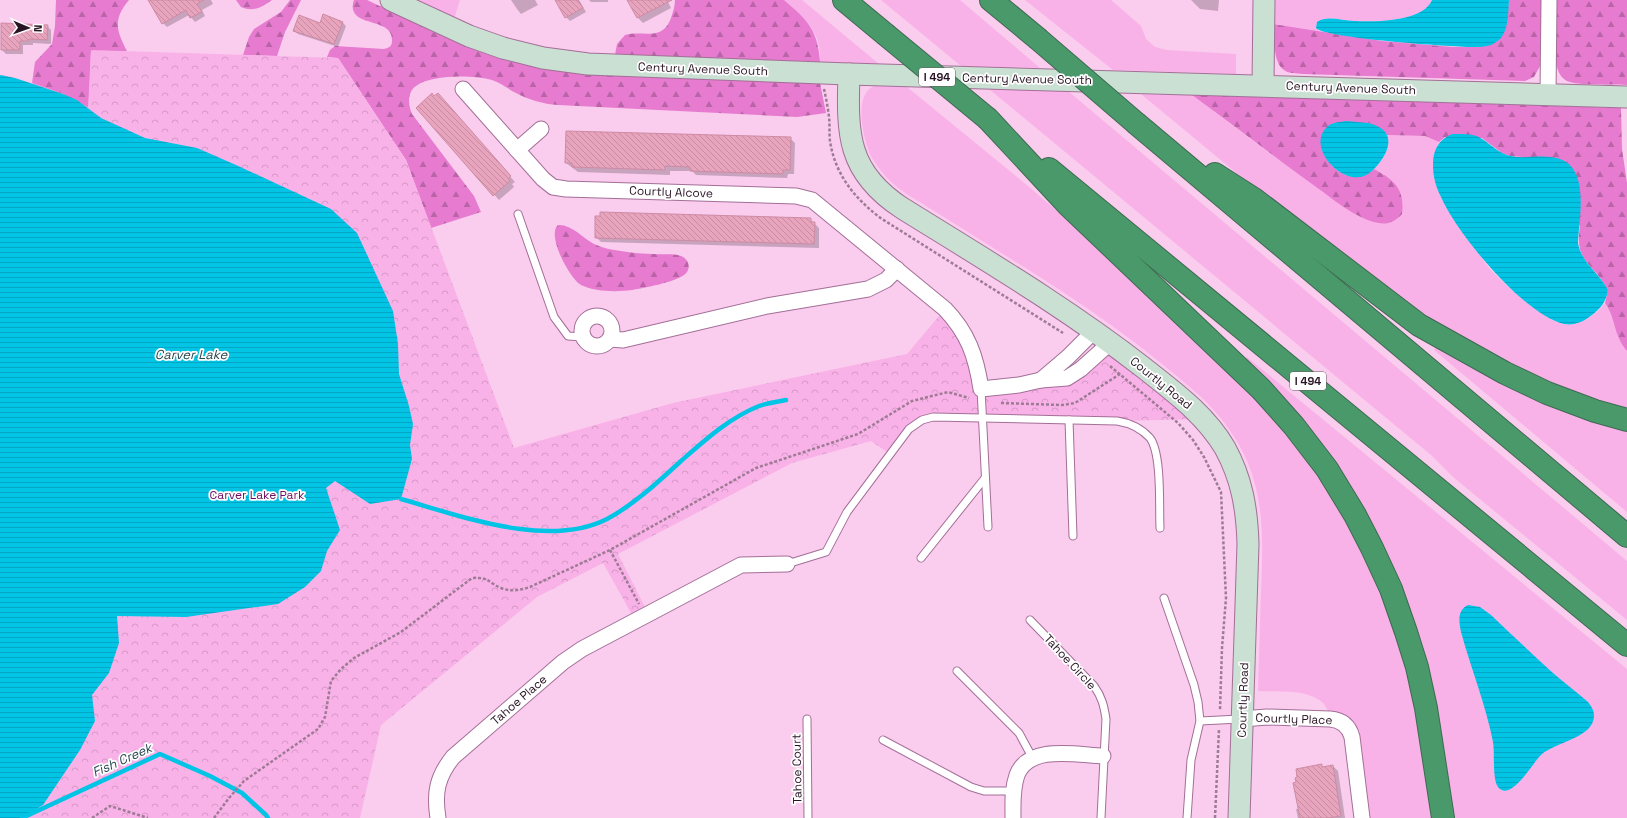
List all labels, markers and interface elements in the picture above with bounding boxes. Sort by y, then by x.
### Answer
north arrow [8,8,48,48]
text: N [31,24,45,32]
street label: Century Avenue South [638,59,768,79]
road number: I 494 [919,68,955,86]
street label: Century Avenue South [962,70,1092,88]
street label: Century Avenue South [1286,78,1416,98]
street label: Courtly Alcove [629,183,713,201]
water label: Carver Lake [155,346,228,363]
street label: Courtly Road [1127,353,1195,413]
road number: I 494 [1290,372,1326,390]
park label: Carver Lake Park [210,487,305,503]
street label: Tahoe Circle [1040,631,1100,693]
street label: Courtly Road [1234,662,1252,738]
street label: Tahoe Place [488,671,550,729]
street label: Courtly Place [1255,710,1333,728]
street label: Tahoe Court [788,734,806,804]
water label: Fish Creek [89,738,156,781]

